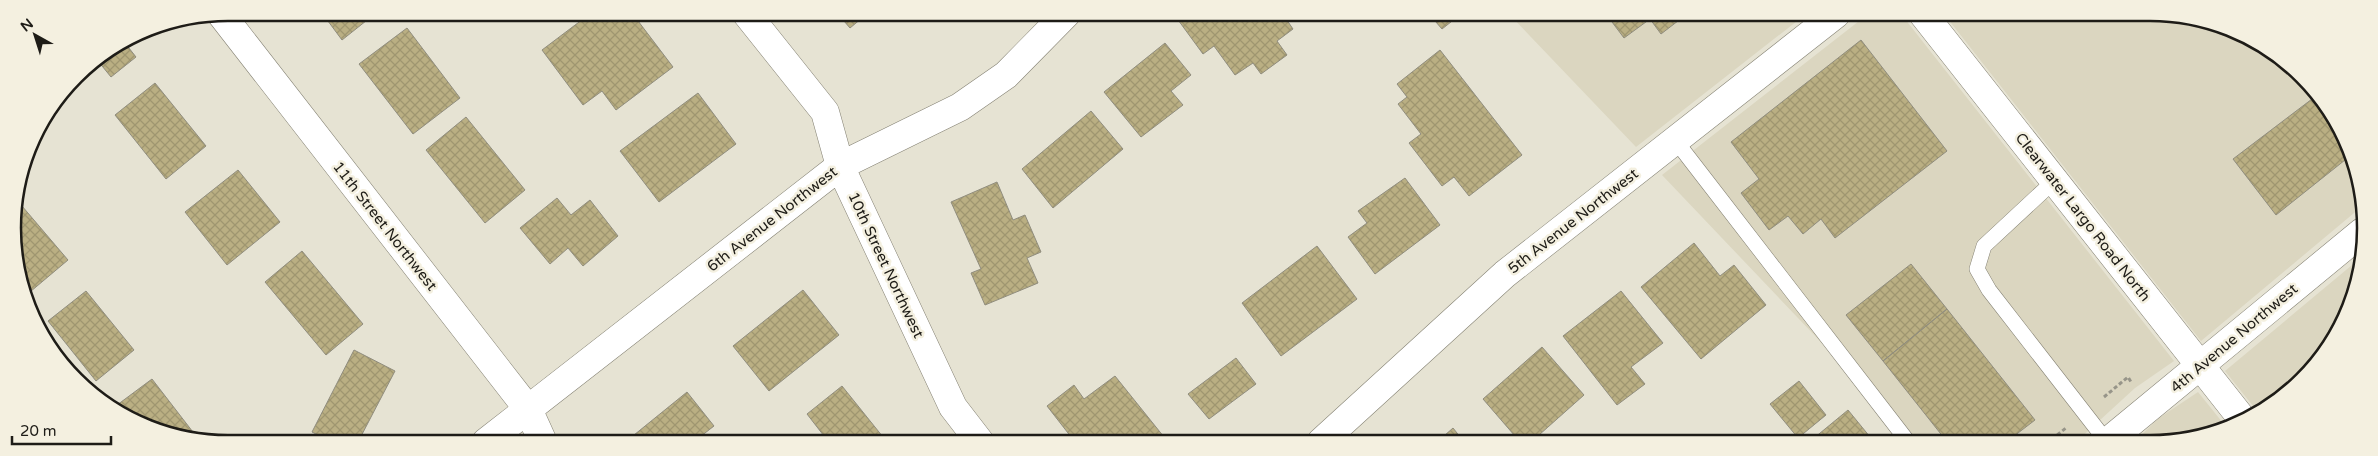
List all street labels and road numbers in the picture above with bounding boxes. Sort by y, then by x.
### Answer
street label: Clearwater Largo Road North [2012,129,2154,305]
street label: 11th Street Northwest [329,158,441,294]
street label: 6th Avenue Northwest [703,162,841,275]
street label: 5th Avenue Northwest [1504,164,1642,277]
street label: 10th Street Northwest [844,189,928,341]
street label: 4th Avenue Northwest [2167,279,2301,396]

